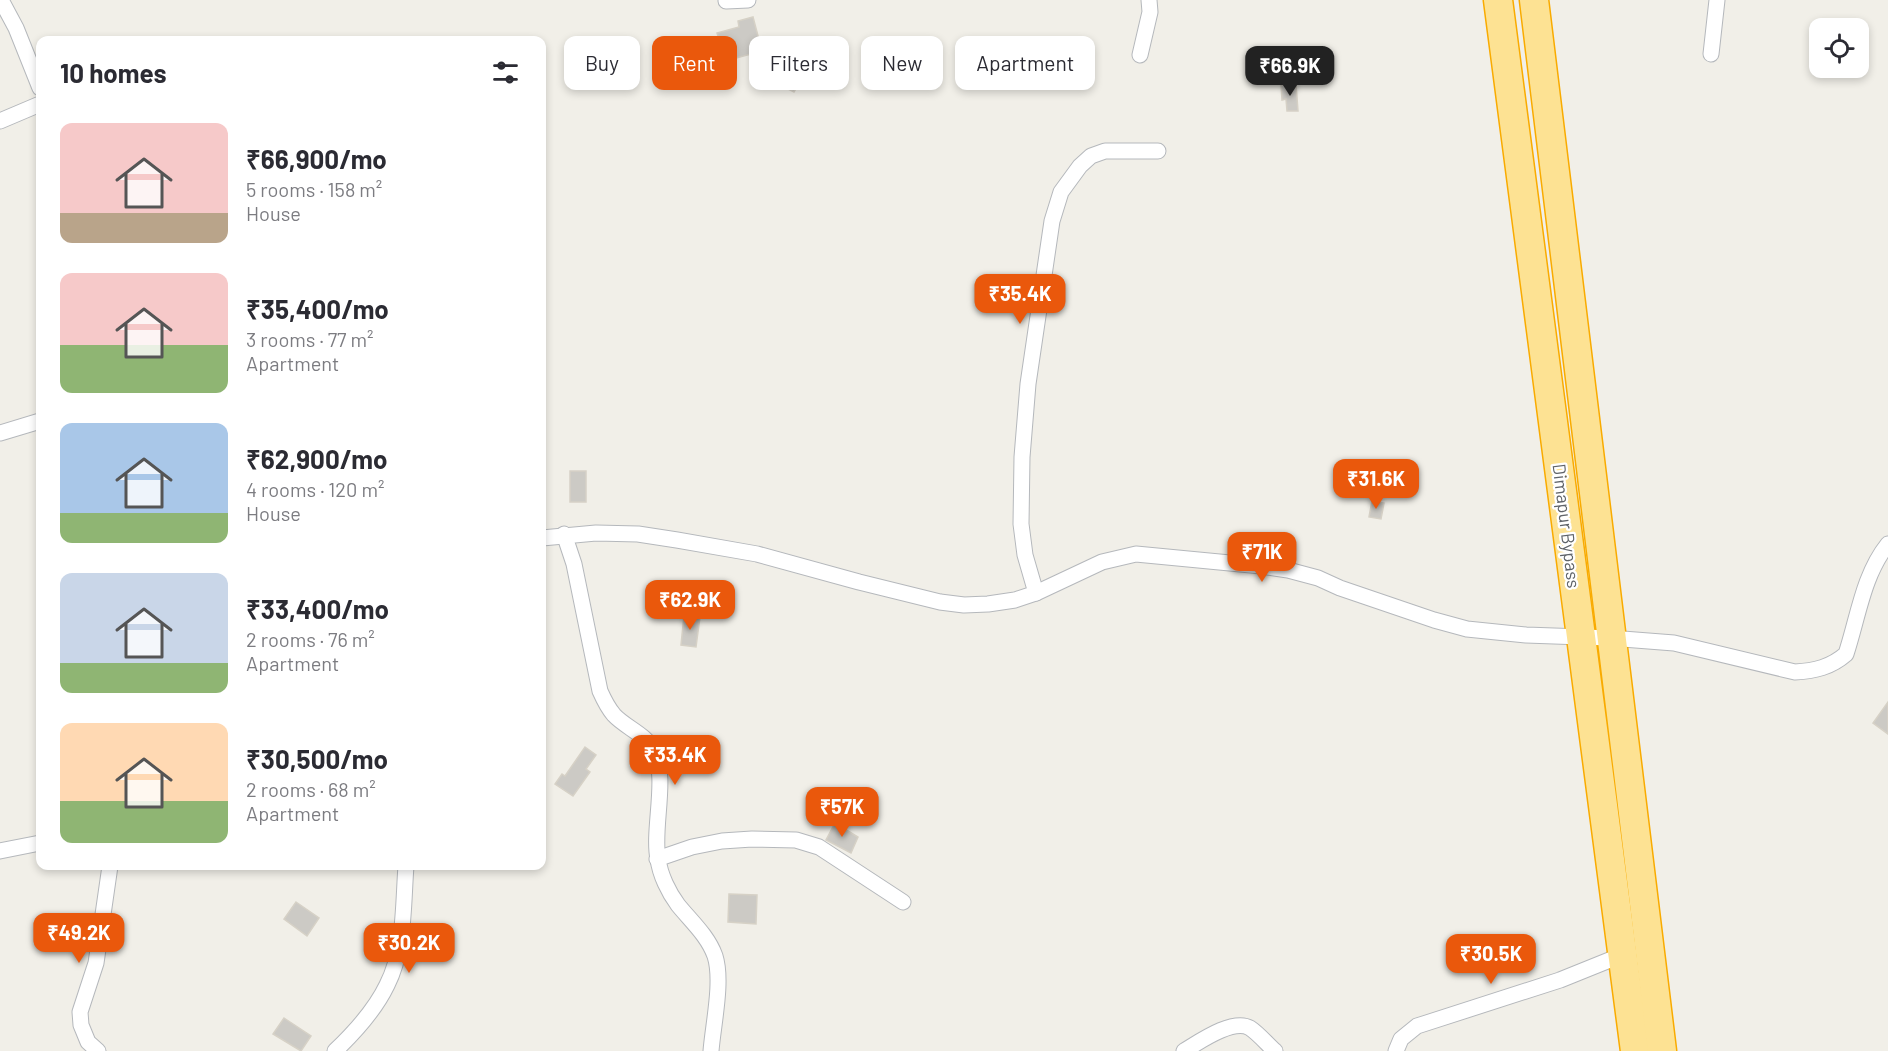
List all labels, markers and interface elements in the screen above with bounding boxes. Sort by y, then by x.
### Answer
map controls [1809,18,1869,78]
button: locate [1809,18,1869,78]
chip: Buy [564,36,640,90]
chip: Rent [652,36,737,90]
chip: Filters [749,36,849,90]
chip: New [861,36,943,90]
chip: Apartment [955,36,1095,90]
pin: ₹66.9K [1241,46,1339,97]
text: ₹66.9K [1259,53,1321,77]
icon: filters [489,56,522,89]
text: 10 homes [60,57,167,88]
text: ₹66,900/mo [246,143,387,174]
icon: home [108,147,180,219]
text: 5 rooms · 158 m² [246,177,382,201]
text: House [246,201,301,225]
pin: ₹35.4K [971,274,1069,325]
text: ₹35.4K [988,281,1052,305]
text: ₹35,400/mo [246,293,389,324]
icon: home [108,297,180,369]
text: 3 rooms · 77 m² [246,327,374,351]
text: Apartment [246,351,339,375]
text: ₹62,900/mo [246,443,387,474]
icon: home [108,447,180,519]
pin: ₹31.6K [1327,459,1425,510]
street label: Dimapur Bypass [1548,462,1586,589]
text: ₹31.6K [1347,466,1405,490]
text: 4 rooms · 120 m² [246,477,384,501]
text: House [246,501,301,525]
pin: ₹71K [1226,532,1298,583]
text: ₹71K [1241,539,1283,563]
pin: ₹62.9K [641,580,739,631]
text: ₹62.9K [659,587,721,611]
text: ₹33,400/mo [246,593,389,624]
icon: home [108,597,180,669]
text: 2 rooms · 76 m² [246,627,375,651]
text: Apartment [246,651,339,675]
pin: ₹33.4K [626,735,724,786]
text: ₹33.4K [643,742,707,766]
text: ₹30,500/mo [246,743,388,774]
icon: home [108,747,180,819]
text: 2 rooms · 68 m² [246,777,376,801]
pin: ₹57K [806,787,878,838]
text: ₹57K [820,794,864,818]
text: Apartment [246,801,339,825]
pin: ₹49.2K [30,913,128,964]
text: ₹49.2K [47,920,111,944]
pin: ₹30.2K [360,923,458,974]
text: ₹30.2K [378,930,440,954]
pin: ₹30.5K [1442,934,1540,985]
text: ₹30.5K [1460,941,1522,965]

